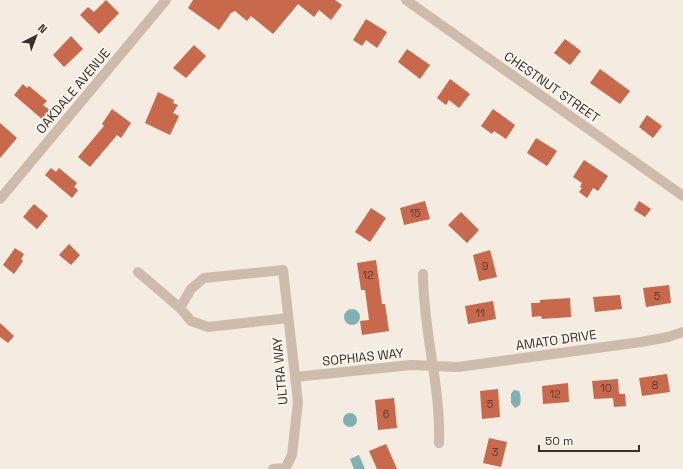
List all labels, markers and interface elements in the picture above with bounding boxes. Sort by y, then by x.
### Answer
north arrow [16,16,56,56]
text: N [35,21,50,36]
street label: OAKDALE AVENUE [32,45,114,137]
street label: CHESTNUT STREET [501,48,603,127]
house number: 15 [409,206,421,220]
house number: 9 [482,259,489,273]
house number: 12 [362,268,374,282]
house number: 5 [654,289,661,303]
house number: 11 [475,306,485,320]
street label: AMATO DRIVE [515,326,597,354]
street label: ULTRA WAY [269,336,291,406]
street label: SOPHIAS WAY [321,344,405,370]
house number: 8 [652,378,659,392]
house number: 10 [600,381,612,395]
house number: 12 [549,387,561,401]
house number: 5 [487,397,494,411]
house number: 6 [383,407,390,421]
scale bar [539,427,639,453]
text: 50 m [545,433,573,449]
house number: 3 [492,445,499,459]

